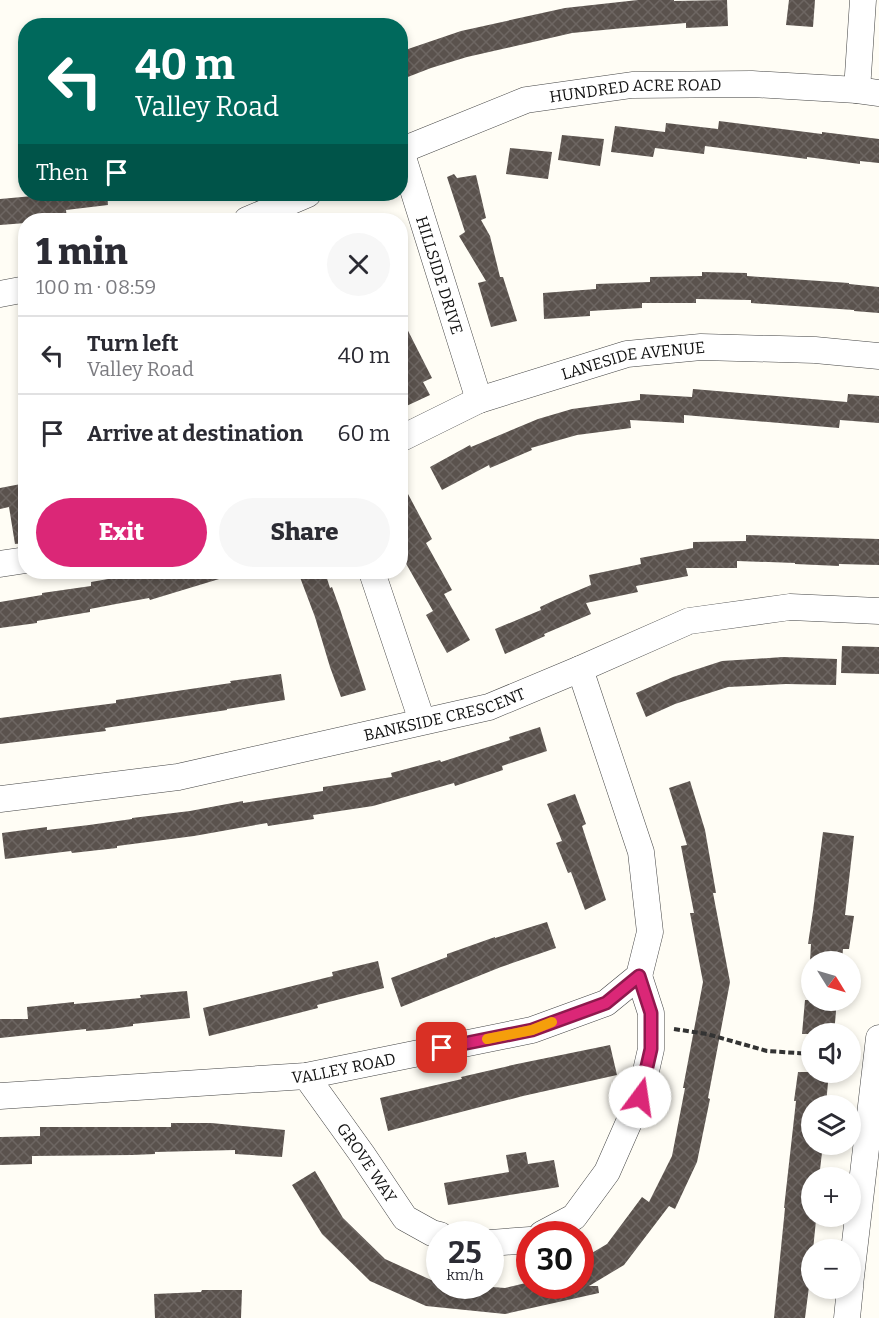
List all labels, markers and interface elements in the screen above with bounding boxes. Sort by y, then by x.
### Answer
text: 40 m [135,40,235,90]
icon: left [36,42,114,120]
street label: HUNDRED ACRE ROAD [548,75,722,107]
text: Valley Road [135,91,279,123]
icon: arrive [100,156,133,189]
text: Then [36,159,88,186]
street label: HILLSIDE DRIVE [412,214,467,337]
text: 1 min [36,230,128,274]
button: close [327,233,390,296]
text: 100 m · 08:59 [36,275,156,299]
text: Turn left [87,330,179,357]
street label: LANESIDE AVENUE [559,338,706,384]
icon: left [36,339,69,372]
text: 40 m [338,342,390,369]
text: Valley Road [87,357,194,381]
icon: arrive [36,417,69,450]
text: Arrive at destination [87,420,303,447]
text: 60 m [338,420,390,447]
button: Exit [36,498,207,567]
button: Share [219,498,390,567]
street label: BANKSIDE CRESCENT [362,684,528,745]
north arrow [801,951,861,1011]
map controls [801,951,861,1299]
pin [416,1022,467,1073]
button: sound [801,1023,861,1083]
icon: arrive [425,1031,458,1064]
street label: VALLEY ROAD [291,1049,397,1087]
position arrow [608,1065,672,1129]
button: layers [801,1095,861,1155]
street label: GROVE WAY [333,1119,401,1207]
button: + [801,1167,861,1227]
speed limit sign: 30 [516,1221,594,1299]
text: 25 [448,1235,482,1271]
button: − [801,1239,861,1299]
text: km/h [446,1266,484,1284]

